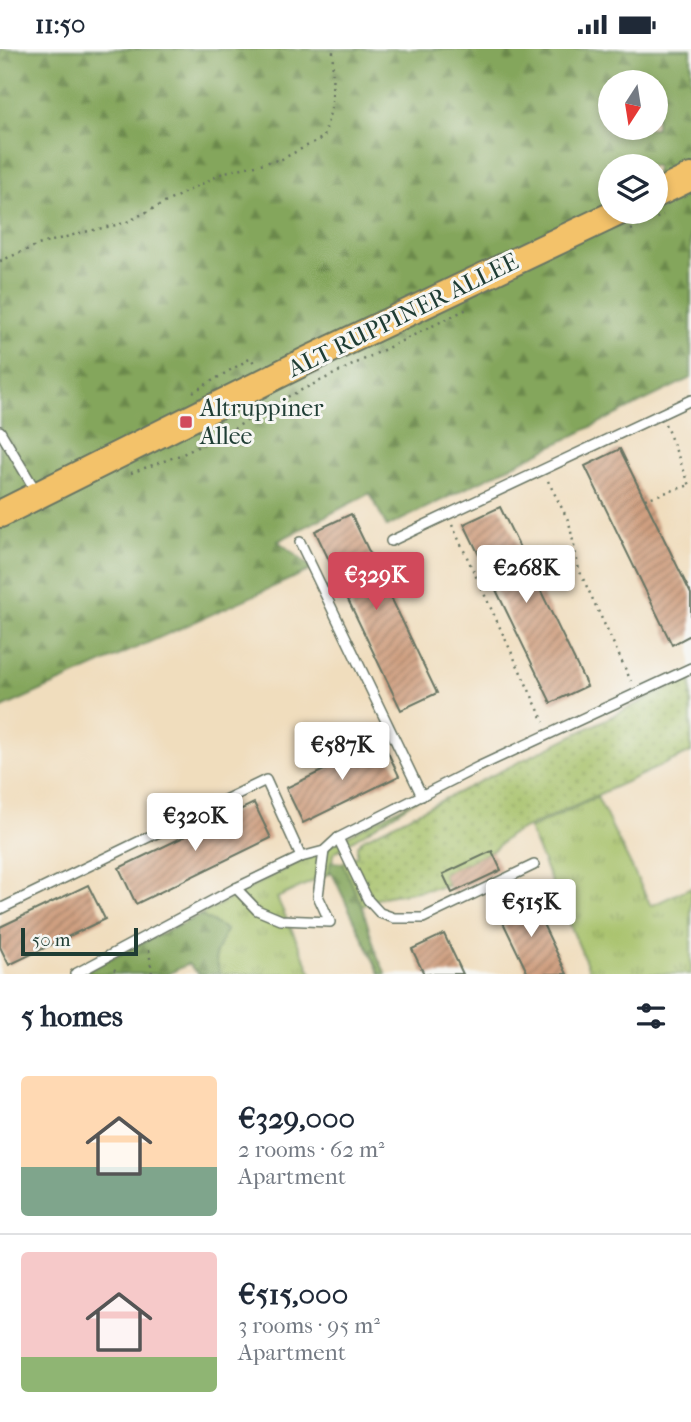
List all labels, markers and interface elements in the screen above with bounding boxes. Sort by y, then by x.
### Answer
text: 11:50 [35,9,85,40]
north arrow [598,70,668,140]
map controls [598,70,668,224]
button: layers [598,154,668,224]
street label: ALT RUPPINER ALLEE [282,247,523,383]
place label: Altruppiner Allee [199,394,324,450]
marker: Altruppiner Allee [178,414,194,430]
pin: €268K [477,545,575,605]
pin: €329K [327,553,425,612]
text: €268K [493,554,559,581]
text: €329K [344,561,408,588]
pin: €587K [293,723,391,782]
text: €587K [311,731,373,758]
pin: €320K [146,793,244,853]
text: €320K [163,802,227,829]
pin: €515K [482,879,580,939]
text: €515K [502,888,560,915]
scale bar [21,925,138,957]
text: 50 m [32,929,71,951]
icon: filters [632,997,670,1035]
text: 5 homes [21,999,123,1034]
text: €329,000 [238,1101,355,1136]
icon: home [77,1104,161,1188]
text: 2 rooms · 62 m² [238,1136,385,1163]
text: Apartment [238,1163,346,1190]
text: €515,000 [238,1277,348,1312]
icon: home [77,1280,161,1364]
text: 3 rooms · 95 m² [238,1312,380,1339]
text: Apartment [238,1339,346,1366]

